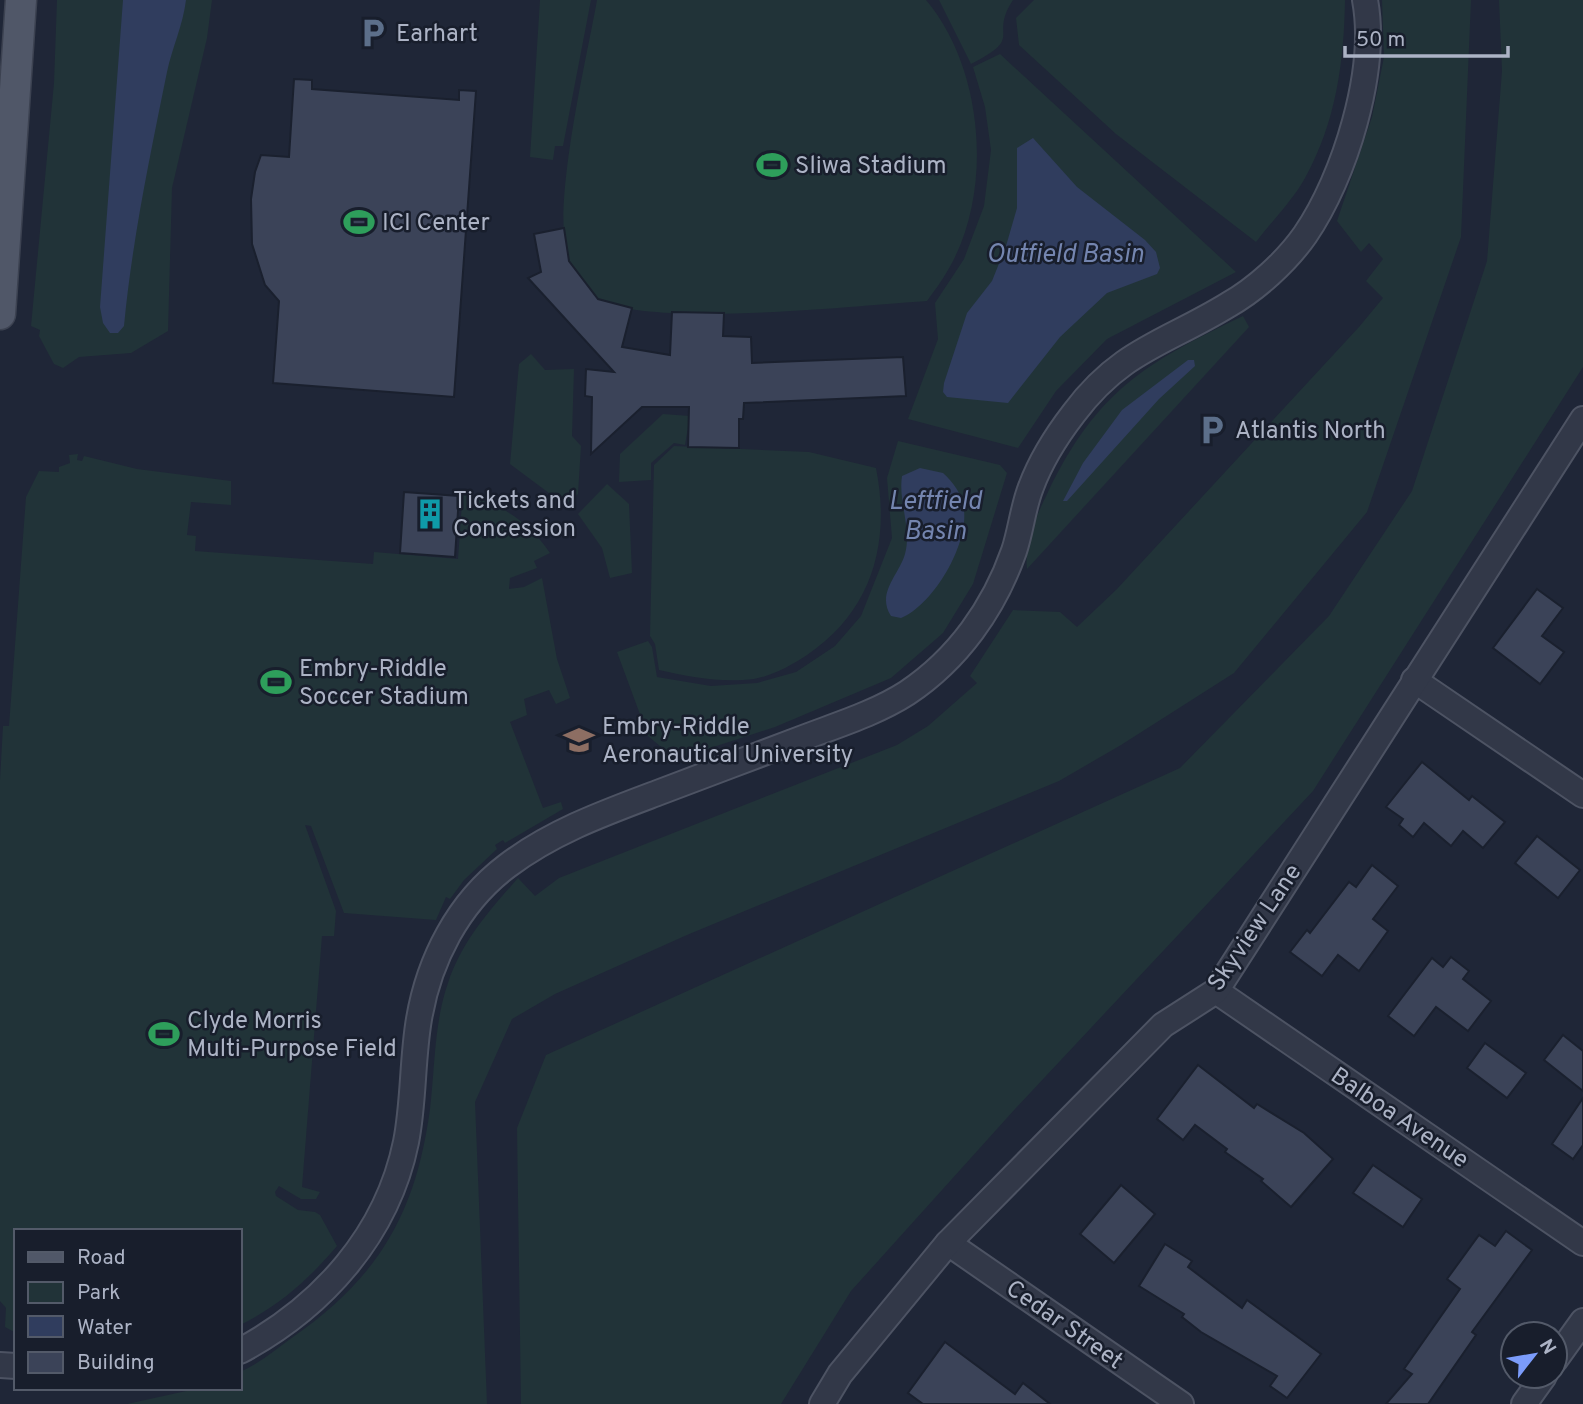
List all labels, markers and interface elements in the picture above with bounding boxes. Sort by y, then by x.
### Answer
scale bar [1345,14,1508,58]
parking icon: Earhart [356,16,390,50]
place label: Earhart [396,20,478,50]
text: 50 m [1356,27,1405,54]
sports icon: Sliwa Stadium [755,148,789,182]
place label: Sliwa Stadium [795,152,947,182]
sports icon: ICI Center [342,205,376,239]
place label: ICI Center [382,209,490,239]
water label: Outfield Basin [986,239,1144,272]
parking icon: Atlantis North [1195,413,1229,447]
place label: Atlantis North [1235,417,1386,447]
water label: Leftfield Basin [889,486,983,549]
place label: Tickets and Concession [453,487,576,545]
building icon: Tickets and Concession [413,497,447,531]
place label: Embry-Riddle Soccer Stadium [299,655,469,713]
sports icon: Embry-Riddle Soccer Stadium [259,665,293,699]
place label: Embry-Riddle Aeronautical University [602,713,853,771]
school or university icon: Embry-Riddle Aeronautical University [562,723,596,757]
street label: Skyview Lane [1202,859,1309,997]
place label: Clyde Morris Multi-Purpose Field [187,1007,397,1065]
sports icon: Clyde Morris Multi-Purpose Field [147,1017,181,1051]
street label: Balboa Avenue [1324,1061,1474,1176]
legend [14,1229,242,1390]
text: Road [77,1245,126,1272]
street label: Cedar Street [999,1274,1128,1377]
text: Park [77,1280,120,1307]
text: Water [77,1315,132,1342]
north arrow [1499,1320,1569,1390]
text: N [1533,1335,1561,1359]
text: Building [77,1350,155,1377]

